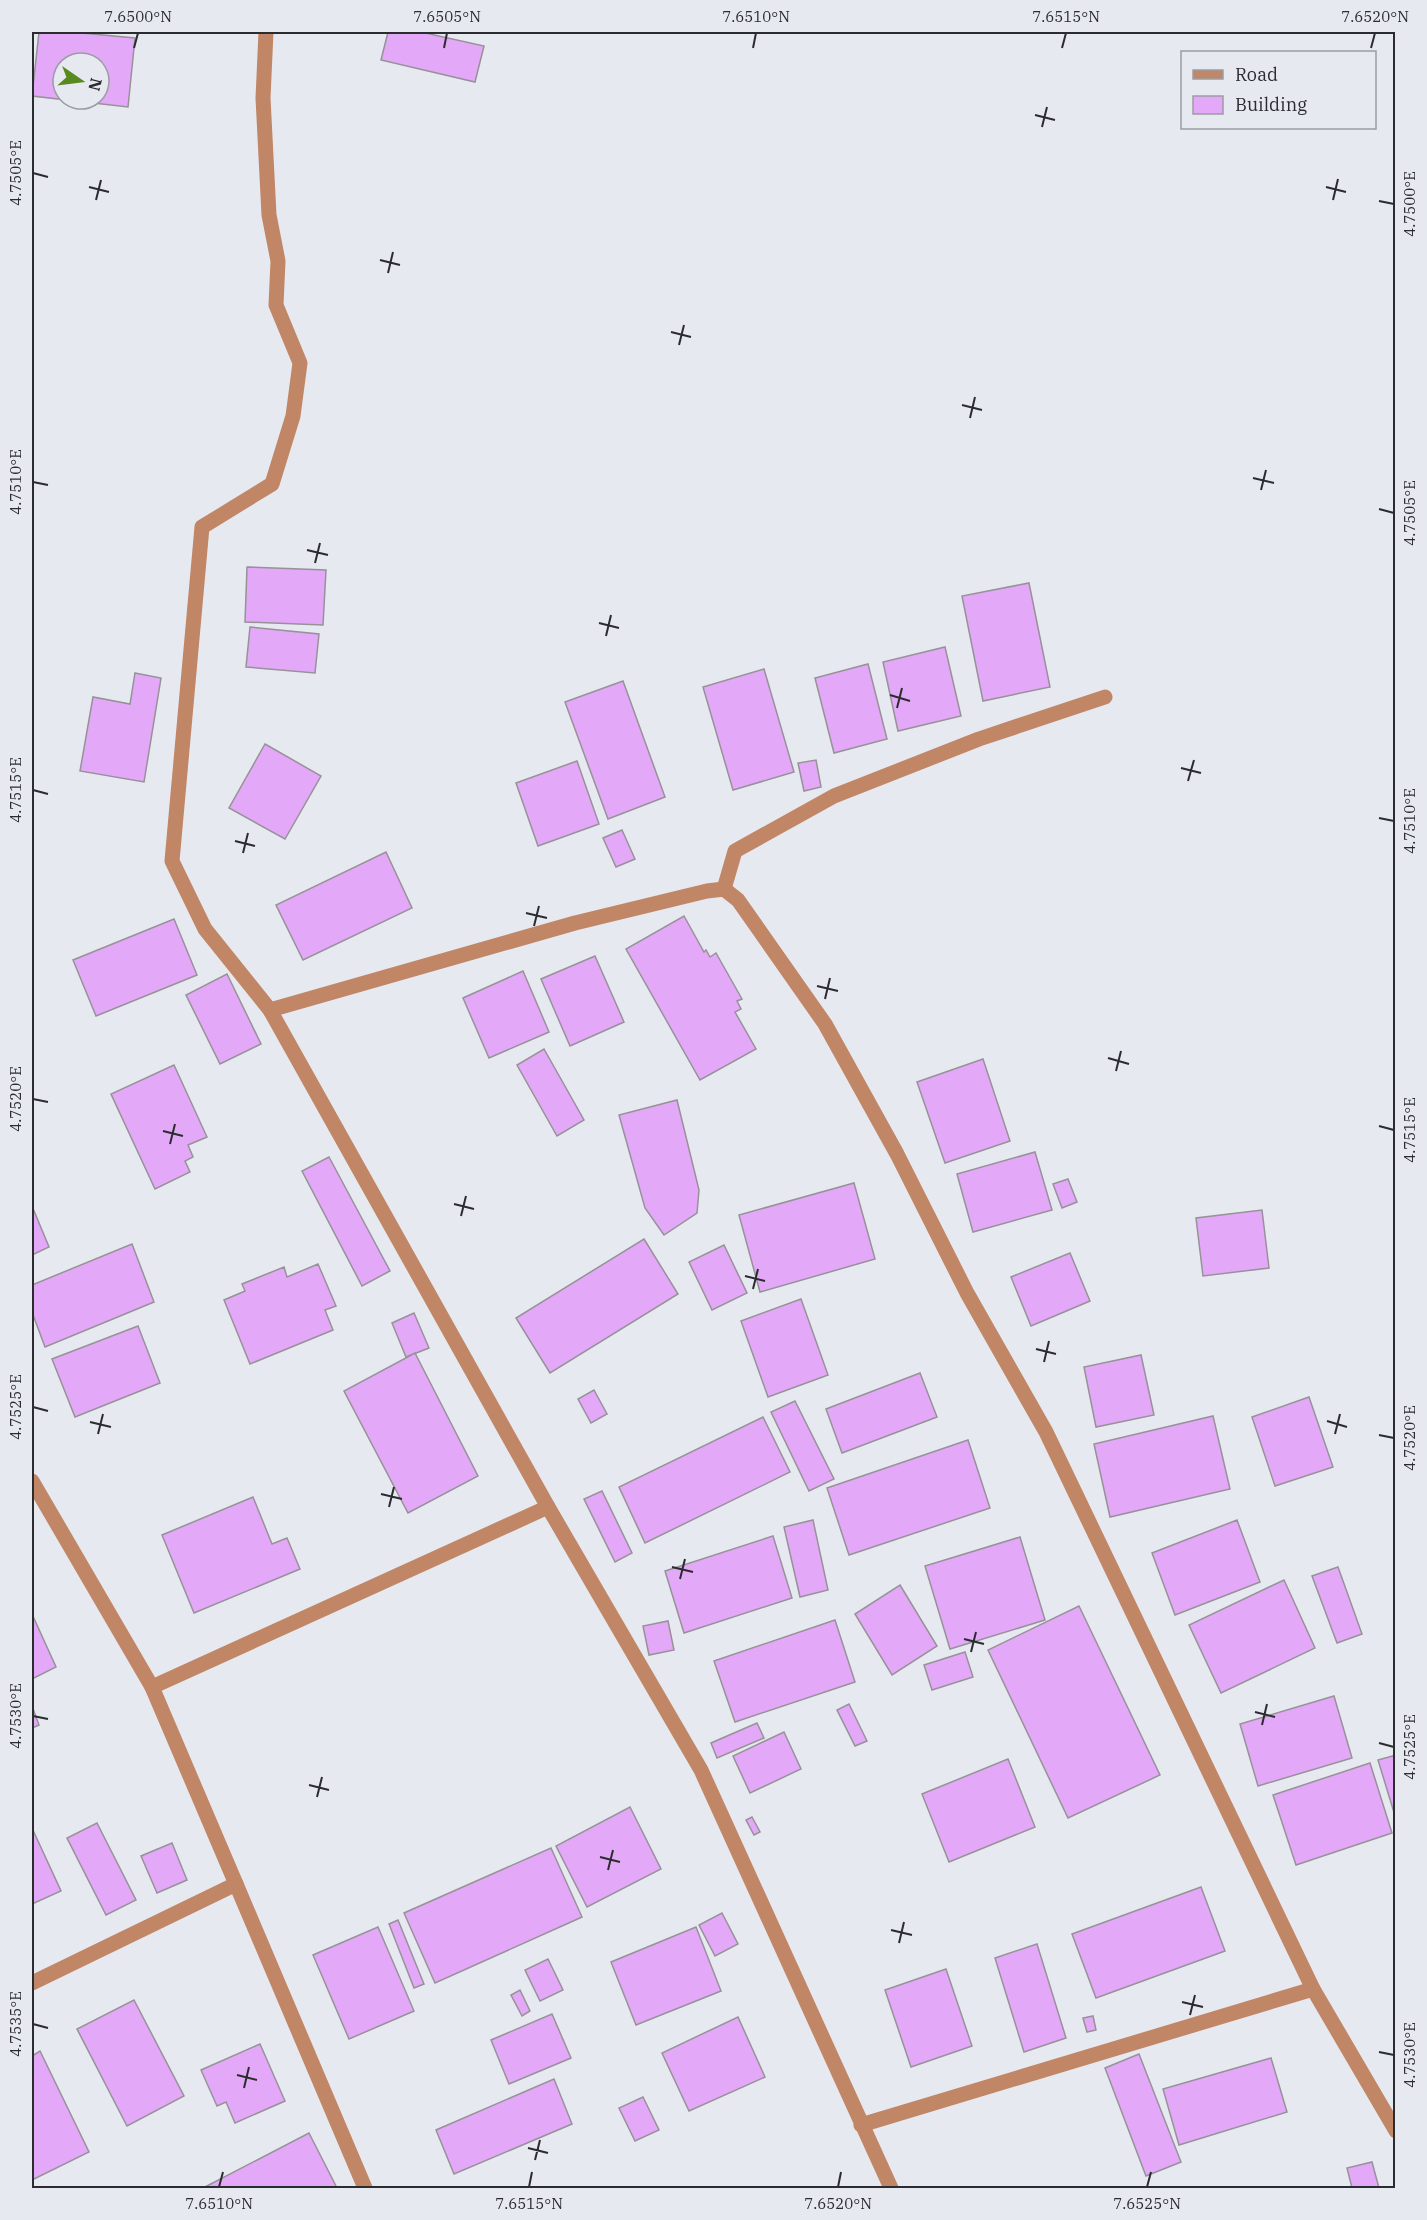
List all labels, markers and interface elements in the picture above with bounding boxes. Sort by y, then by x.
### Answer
text: 7.6500°N [104,7,172,26]
text: 7.6505°N [413,7,481,26]
text: 7.6510°N [722,7,790,26]
text: 7.6515°N [1032,7,1100,26]
text: 7.6520°N [1341,7,1409,26]
north arrow [51,51,111,111]
legend [1181,51,1376,129]
text: Road [1235,63,1278,86]
text: N [84,76,107,93]
text: Building [1235,93,1307,116]
text: 4.7505°E [6,140,25,206]
text: 4.7500°E [1400,171,1419,237]
text: 4.7510°E [6,449,25,515]
text: 4.7505°E [1400,480,1419,546]
text: 4.7515°E [6,757,25,823]
text: 4.7510°E [1400,788,1419,854]
text: 4.7520°E [6,1066,25,1132]
text: 4.7515°E [1400,1097,1419,1163]
text: 4.7525°E [6,1374,25,1440]
text: 4.7520°E [1400,1405,1419,1471]
text: 4.7530°E [6,1683,25,1749]
text: 4.7525°E [1400,1714,1419,1780]
text: 4.7535°E [6,1991,25,2057]
text: 4.7530°E [1400,2022,1419,2088]
text: 7.6510°N [185,2194,253,2213]
text: 7.6515°N [495,2194,563,2213]
text: 7.6520°N [804,2194,872,2213]
text: 7.6525°N [1113,2194,1181,2213]

